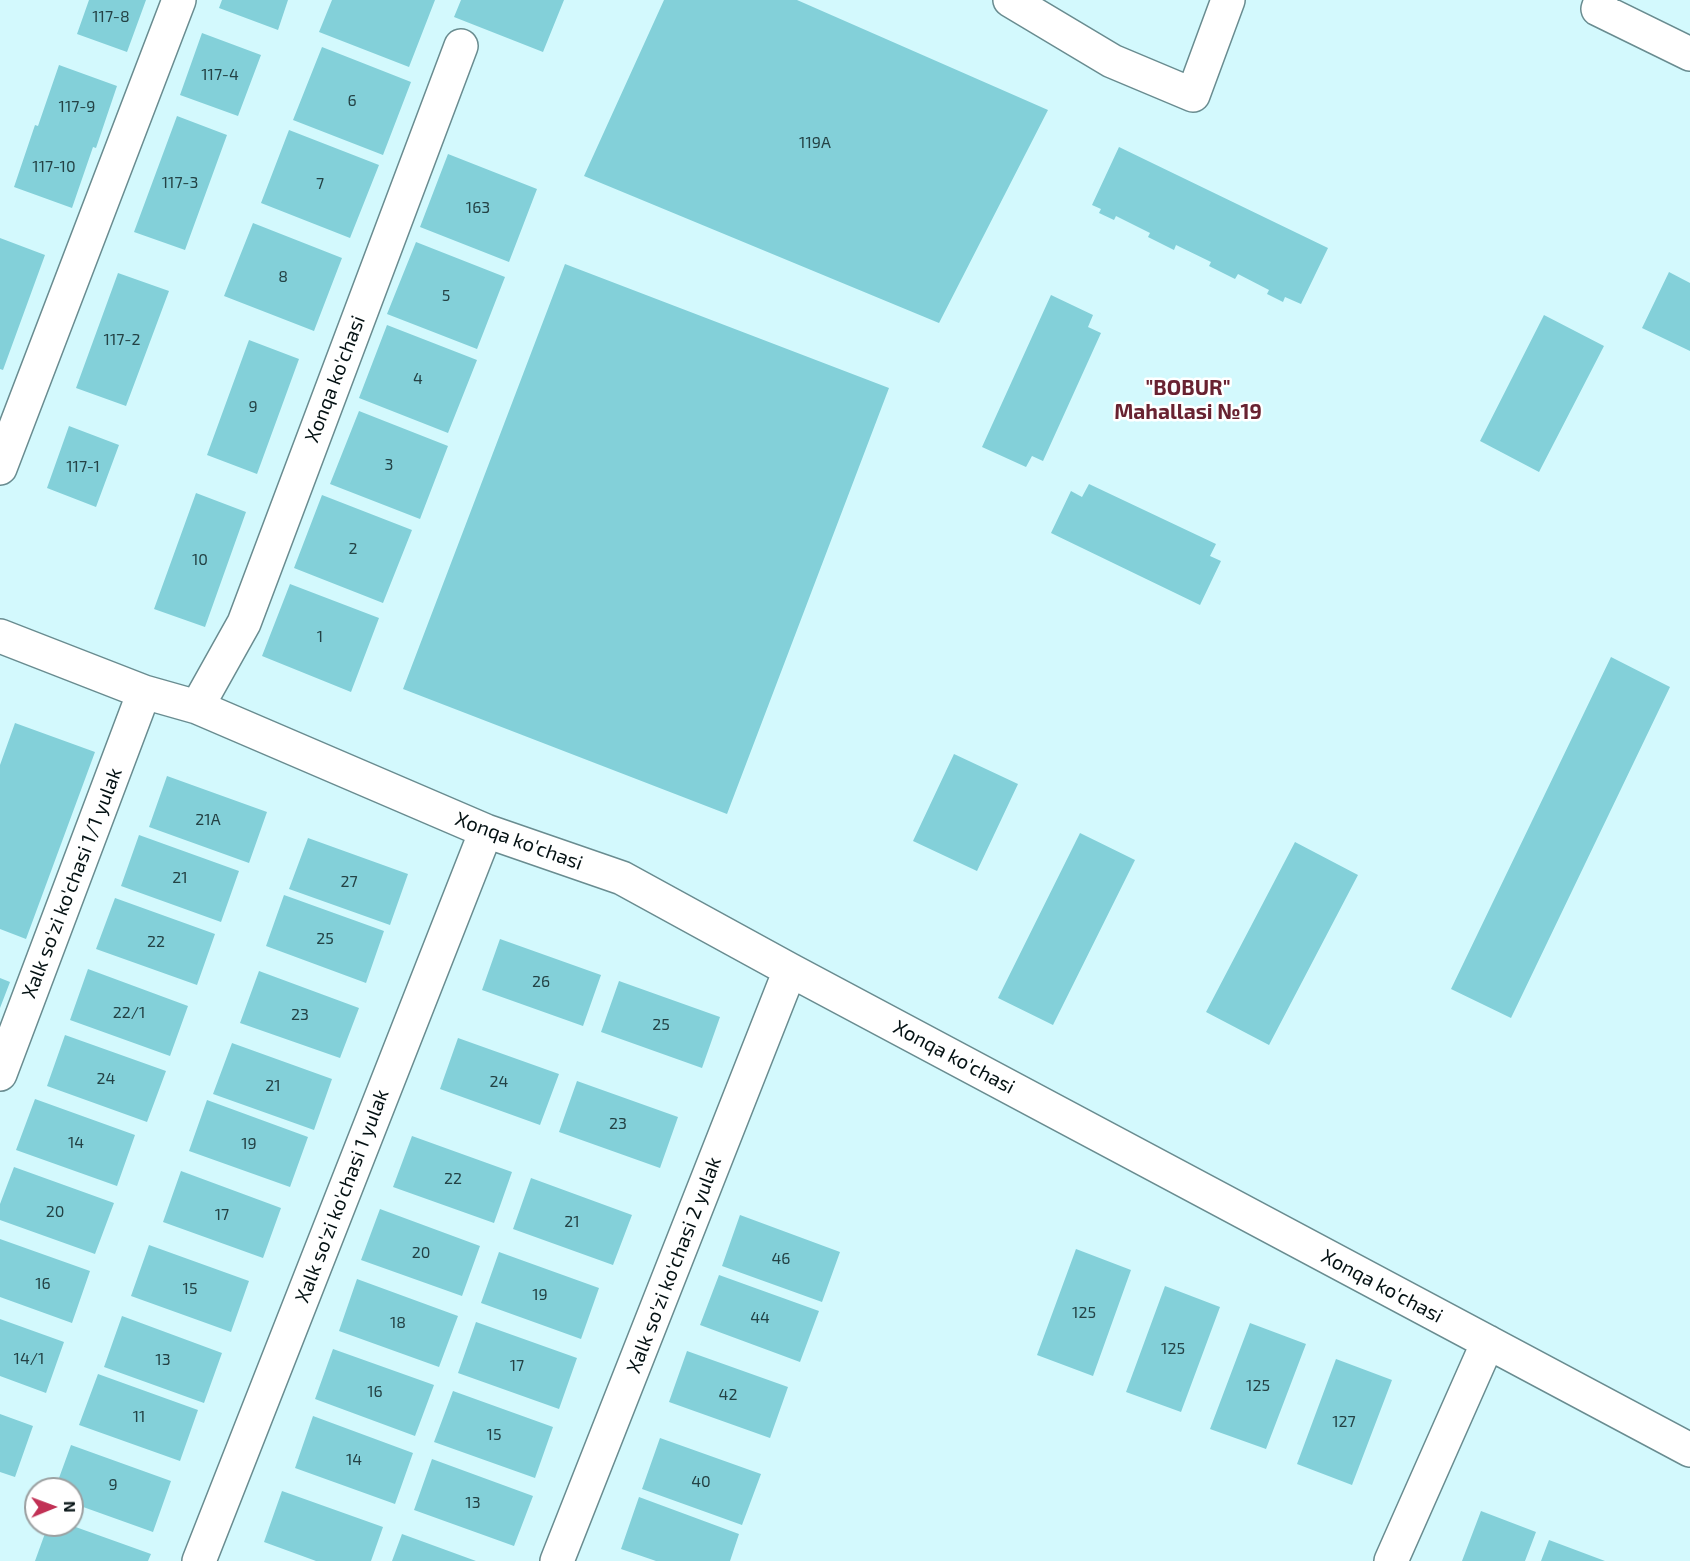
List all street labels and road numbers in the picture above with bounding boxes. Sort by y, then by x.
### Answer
street label: Xonqa ko'chasi [300,312,370,446]
street label: Xalk so'zi ko'chasi 1/1 yulak [17,764,127,1002]
street label: Xonqa ko'chasi [452,807,586,875]
street label: Xonqa ko'chasi [889,1015,1019,1099]
street label: Xalk so'zi ko'chasi 1 yulak [290,1086,394,1306]
street label: Xalk so'zi ko'chasi 2 yulak [622,1153,726,1377]
street label: Xonqa ko'chasi [1317,1244,1447,1328]

